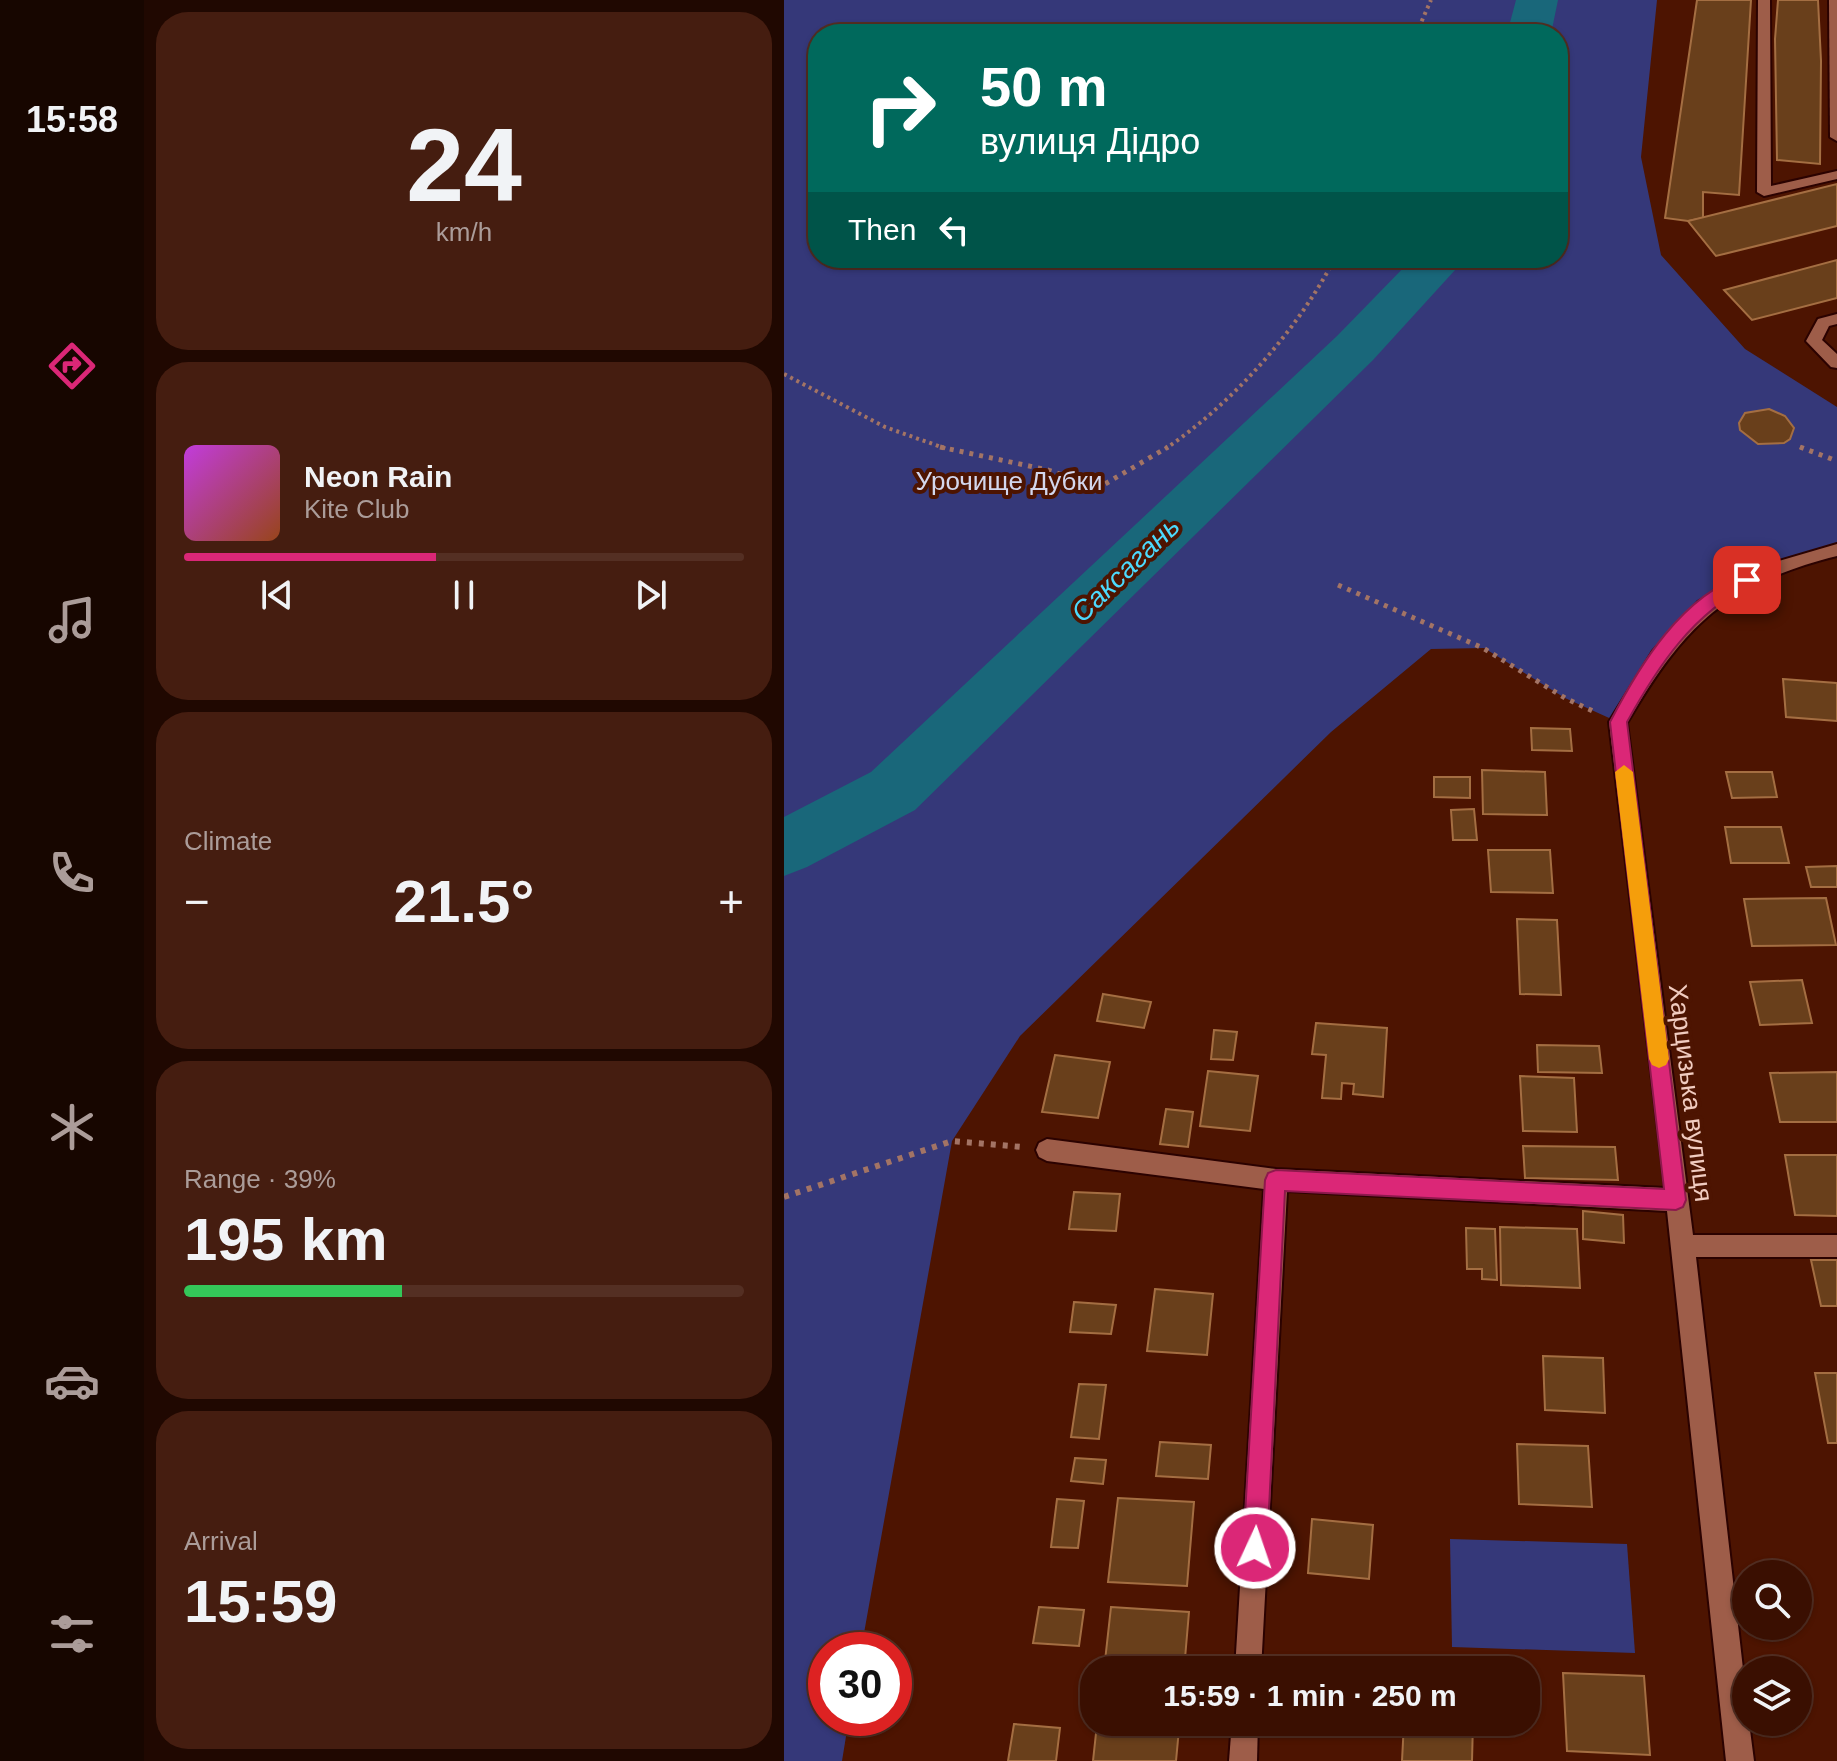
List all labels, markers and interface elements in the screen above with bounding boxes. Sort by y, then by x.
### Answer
text: 50 m [980,55,1108,118]
icon: right [848,56,952,160]
text: 15:58 [26,99,118,140]
text: 24 [406,107,522,223]
text: вулиця Дідро [980,121,1200,162]
icon: left [932,208,976,252]
text: Then [848,213,916,246]
text: km/h [436,217,492,247]
icon: directions [44,338,100,394]
text: Neon Rain [304,460,452,493]
park label: Урочище Дубки [916,466,1102,496]
text: Kite Club [304,494,410,524]
water label: Саксагань [1065,510,1186,628]
pin [1713,546,1781,614]
icon: arrive [1725,558,1769,602]
icon: previous [255,573,299,617]
icon: pause [442,573,486,617]
icon: next [629,573,673,617]
icon: music [44,592,100,648]
text: Climate [184,826,272,856]
icon: phone [44,845,100,901]
text: 21.5° [394,868,534,935]
text: − [184,877,210,926]
text: + [718,877,744,926]
street label: Харцизька вулиця [1663,982,1719,1204]
icon: climate [44,1099,100,1155]
text: Range · 39% [184,1164,336,1194]
text: 195 km [184,1206,388,1273]
icon: car [44,1353,100,1409]
position arrow [1213,1506,1297,1590]
text: Arrival [184,1526,258,1556]
map controls [1732,1560,1812,1736]
button: search [1732,1560,1812,1640]
text: 15:59 [184,1568,337,1635]
icon: filters [44,1606,100,1662]
speed limit sign: 30 [808,1632,912,1736]
button: layers [1732,1656,1812,1736]
text: 15:59 · 1 min · 250 m [1163,1679,1457,1712]

